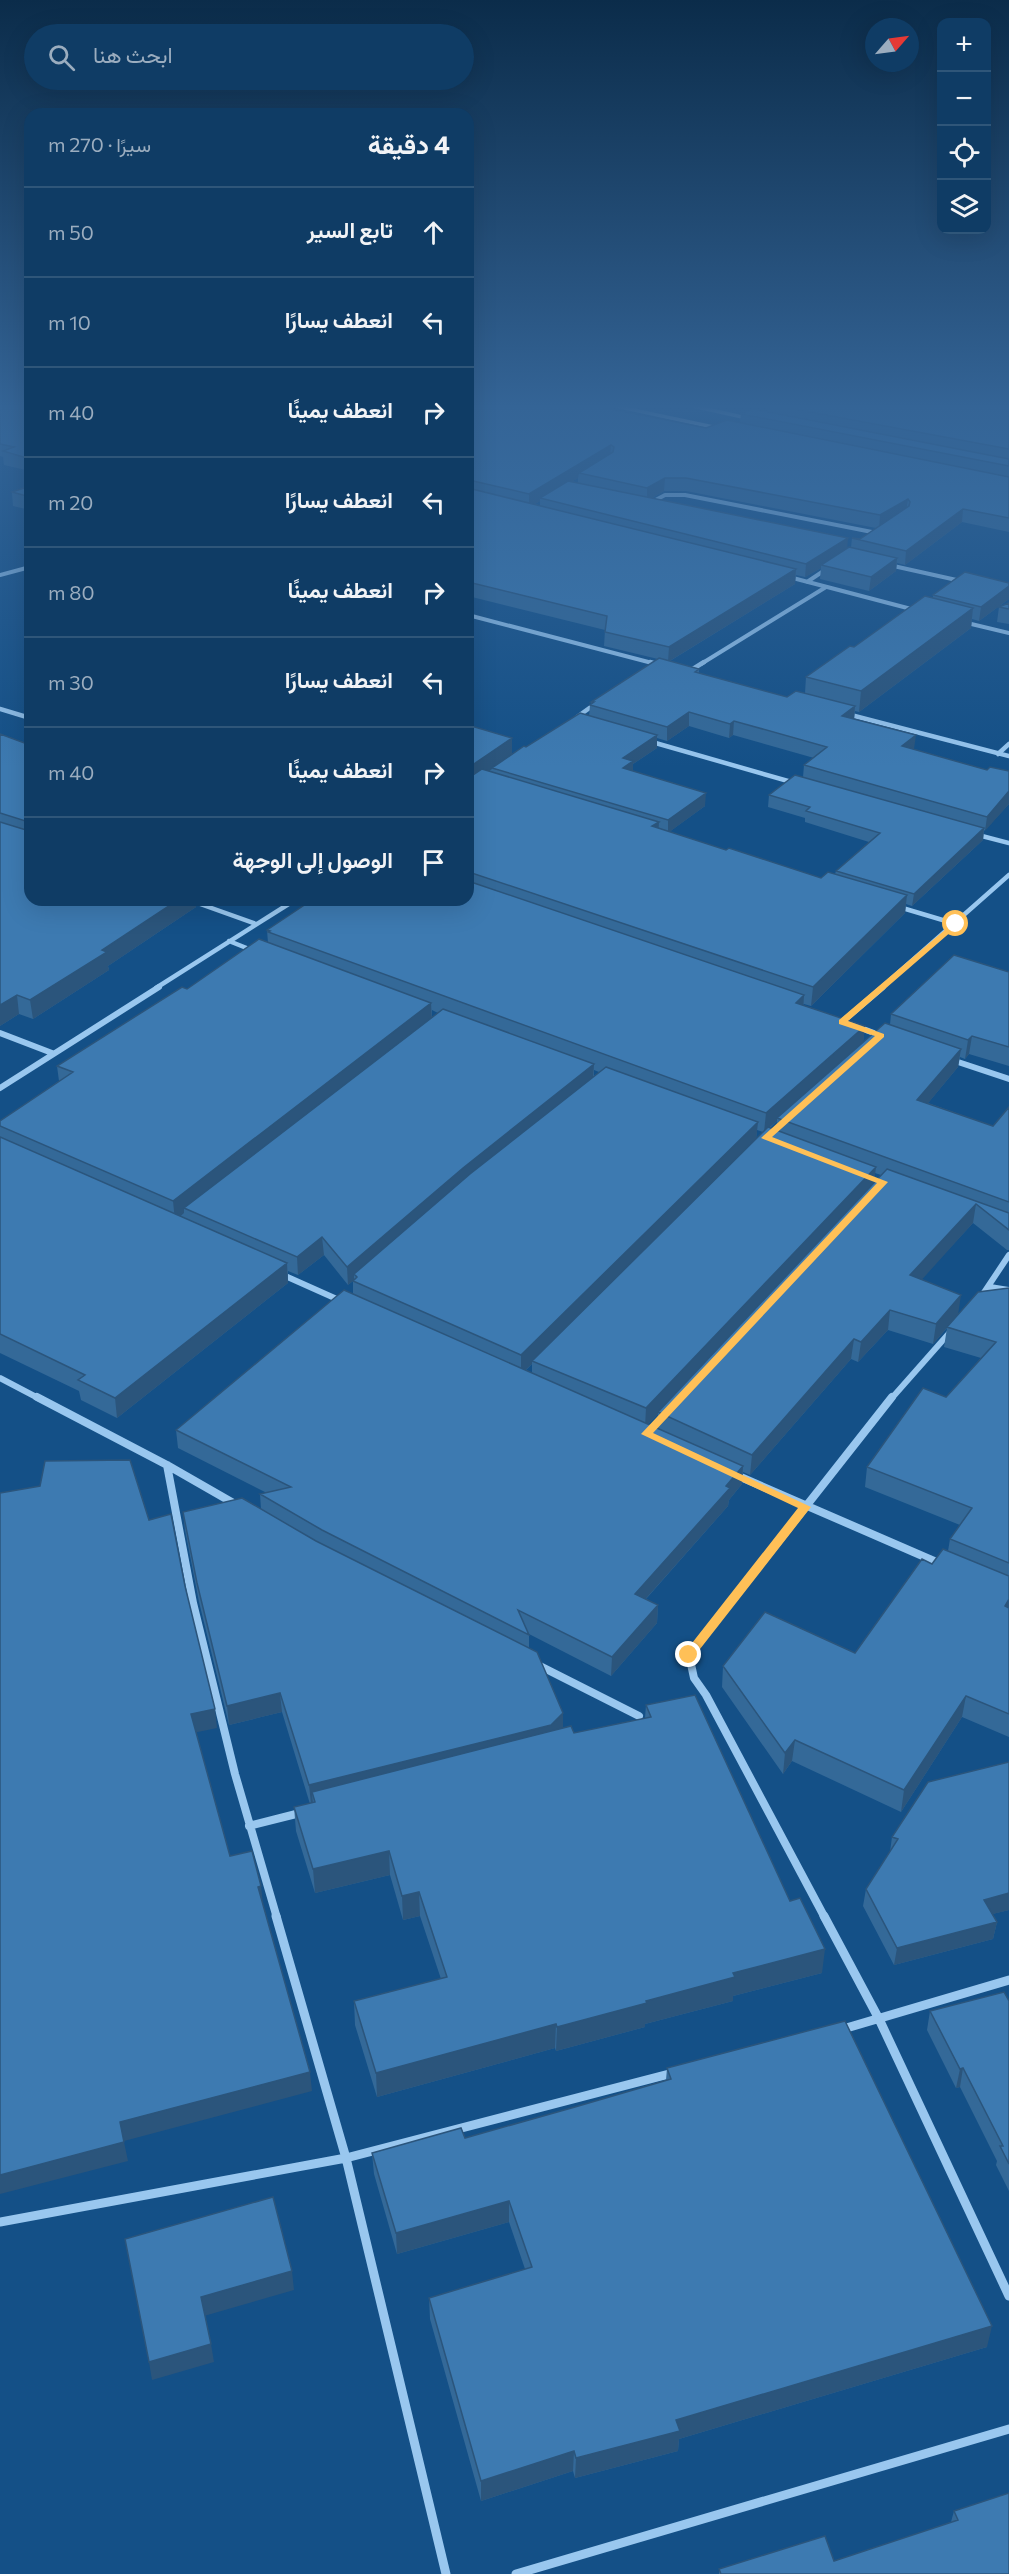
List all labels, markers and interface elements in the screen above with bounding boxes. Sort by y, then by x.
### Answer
north arrow [865,18,919,72]
map controls [937,18,991,234]
button: + [937,18,991,72]
search box [24,24,474,90]
icon: search [45,41,78,74]
text: ابحث هنا [93,41,173,68]
button: − [937,72,991,126]
button: locate [937,126,991,180]
text: 4 دقيقة [368,128,450,159]
text: سيرًا · 270 m [48,132,151,156]
button: layers [937,180,991,234]
text: تابع السير [307,216,393,243]
icon: ahead [417,216,450,249]
text: 50 m [48,220,94,244]
text: انعطف يسارًا [285,306,393,333]
icon: left [417,306,450,339]
text: 10 m [48,310,91,334]
text: انعطف يمينًا [287,396,393,423]
icon: right [417,396,450,429]
text: 40 m [48,400,94,424]
text: انعطف يسارًا [285,486,393,513]
icon: left [417,486,450,519]
text: 20 m [48,490,93,514]
text: انعطف يمينًا [287,576,393,603]
icon: right [417,576,450,609]
text: 80 m [48,580,95,604]
text: انعطف يسارًا [285,666,393,693]
icon: left [417,666,450,699]
text: 30 m [48,670,94,694]
text: انعطف يمينًا [287,756,393,783]
icon: right [417,756,450,789]
text: 40 m [48,760,94,784]
text: الوصول إلى الوجهة [233,846,393,873]
icon: arrive [417,846,450,879]
route start [942,910,968,936]
route end [675,1641,701,1667]

